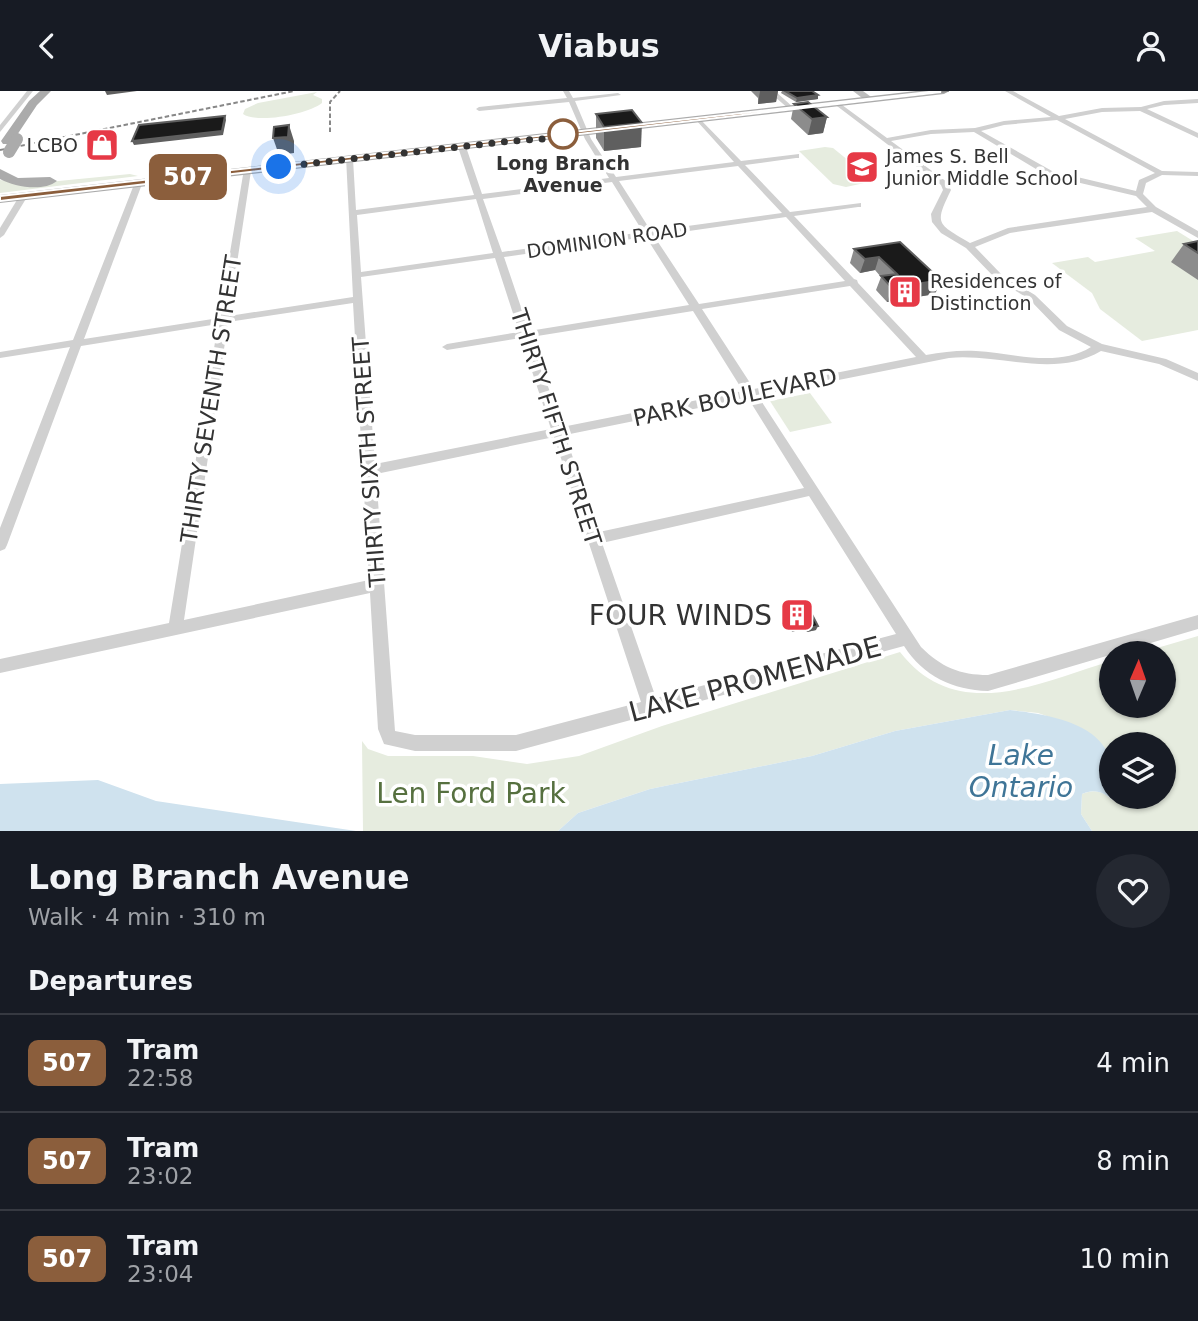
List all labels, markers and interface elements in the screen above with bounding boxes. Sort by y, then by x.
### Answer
icon: back [28,27,66,65]
text: Viabus [538,27,660,65]
icon: person [1132,27,1170,65]
marker: Long Branch Avenue [548,119,578,149]
shop icon: LCBO [83,126,121,164]
place label: LCBO [26,134,78,156]
place label: James S. Bell Junior Middle School [885,145,1078,189]
school or university icon: James S. Bell Junior Middle School [843,148,881,186]
your location [261,149,296,184]
place label: Long Branch Avenue [496,152,630,196]
line badge: 507 [148,154,228,200]
text: 507 [163,163,213,191]
street label: DOMINION ROAD [525,218,689,262]
street label: THIRTY SEVENTH STREET [175,252,247,546]
place label: Residences of Distinction [930,270,1063,314]
building icon: Residences of Distinction [886,273,924,311]
street label: THIRTY FIFTH STREET [505,305,607,549]
street label: THIRTY SIXTH STREET [347,335,391,589]
street label: PARK BOULEVARD [631,363,839,431]
building icon: FOUR WINDS [778,596,816,634]
place label: FOUR WINDS [589,599,772,632]
street label: LAKE PROMENADE [625,630,885,729]
north arrow [1099,641,1176,717]
map controls [1099,641,1176,809]
button: layers [1099,732,1176,809]
water label: Lake Ontario [969,739,1073,804]
park label: Len Ford Park [376,777,566,810]
button: heart [1096,854,1170,928]
text: Long Branch Avenue [28,858,410,897]
text: Walk · 4 min · 310 m [28,904,266,930]
text: Departures [28,966,193,996]
text: Tram [127,1035,199,1065]
text: 4 min [1096,1048,1170,1078]
text: 507 [42,1049,92,1077]
text: 22:58 [127,1065,193,1091]
text: Tram [127,1133,199,1163]
text: 8 min [1096,1146,1170,1176]
text: 507 [42,1147,92,1175]
text: 23:02 [127,1163,193,1189]
text: Tram [127,1231,199,1261]
text: 10 min [1080,1244,1170,1274]
text: 507 [42,1245,92,1273]
text: 23:04 [127,1261,193,1287]

